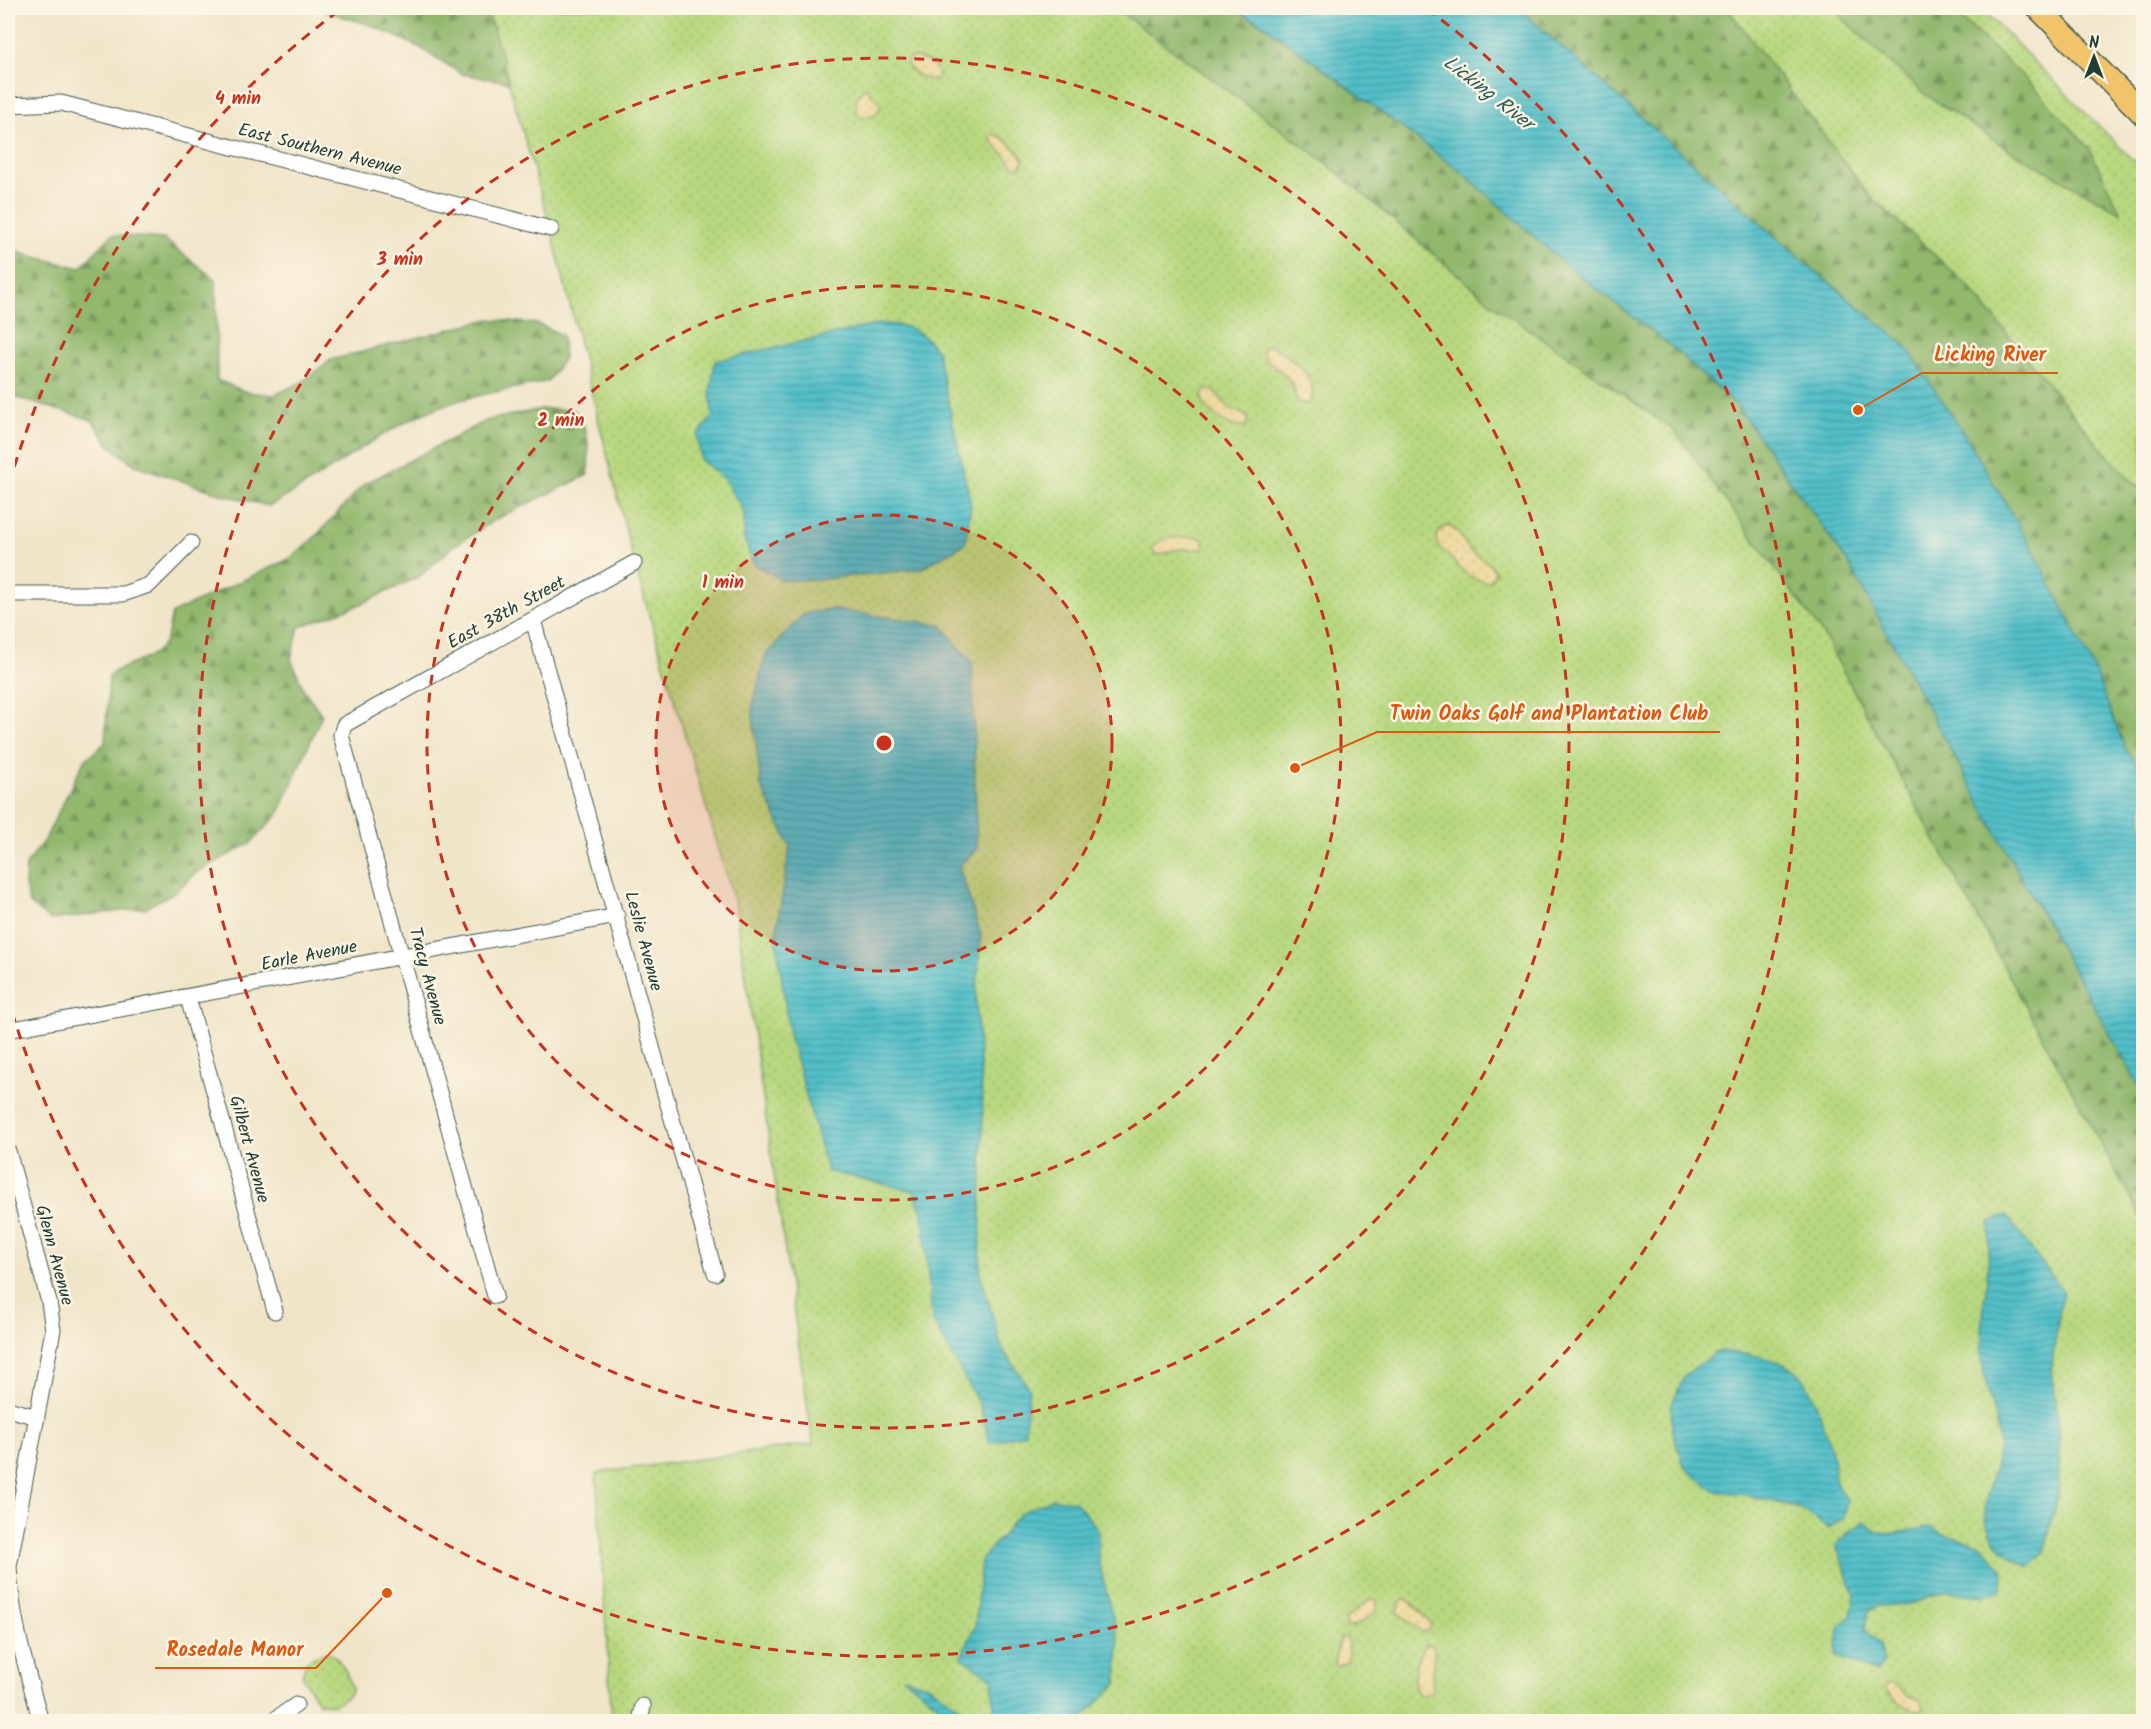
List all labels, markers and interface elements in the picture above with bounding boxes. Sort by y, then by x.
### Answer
north arrow [2064,27,2124,87]
text: N [2089,31,2099,56]
water label: Licking River [1436,48,1543,142]
text: 4 min [215,85,261,114]
street label: East Southern Avenue [235,116,404,185]
text: 3 min [376,246,423,275]
callout: Licking River [1922,335,2058,373]
text: Licking River [1934,340,2047,372]
text: 2 min [538,407,584,436]
street label: East 38th Street [442,568,572,658]
text: 1 min [702,569,744,598]
callout: Twin Oaks Golf and Plantation Club [1377,694,1720,732]
text: Twin Oaks Golf and Plantation Club [1390,699,1708,731]
centre of rings [874,733,894,753]
street label: Leslie Avenue [615,888,670,995]
street label: Tracy Avenue [400,924,454,1029]
street label: Earle Avenue [259,933,360,980]
street label: Gilbert Avenue [220,1092,277,1206]
street label: Glenn Avenue [26,1202,81,1309]
callout: Rosedale Manor [155,1630,316,1668]
text: Rosedale Manor [167,1635,304,1667]

